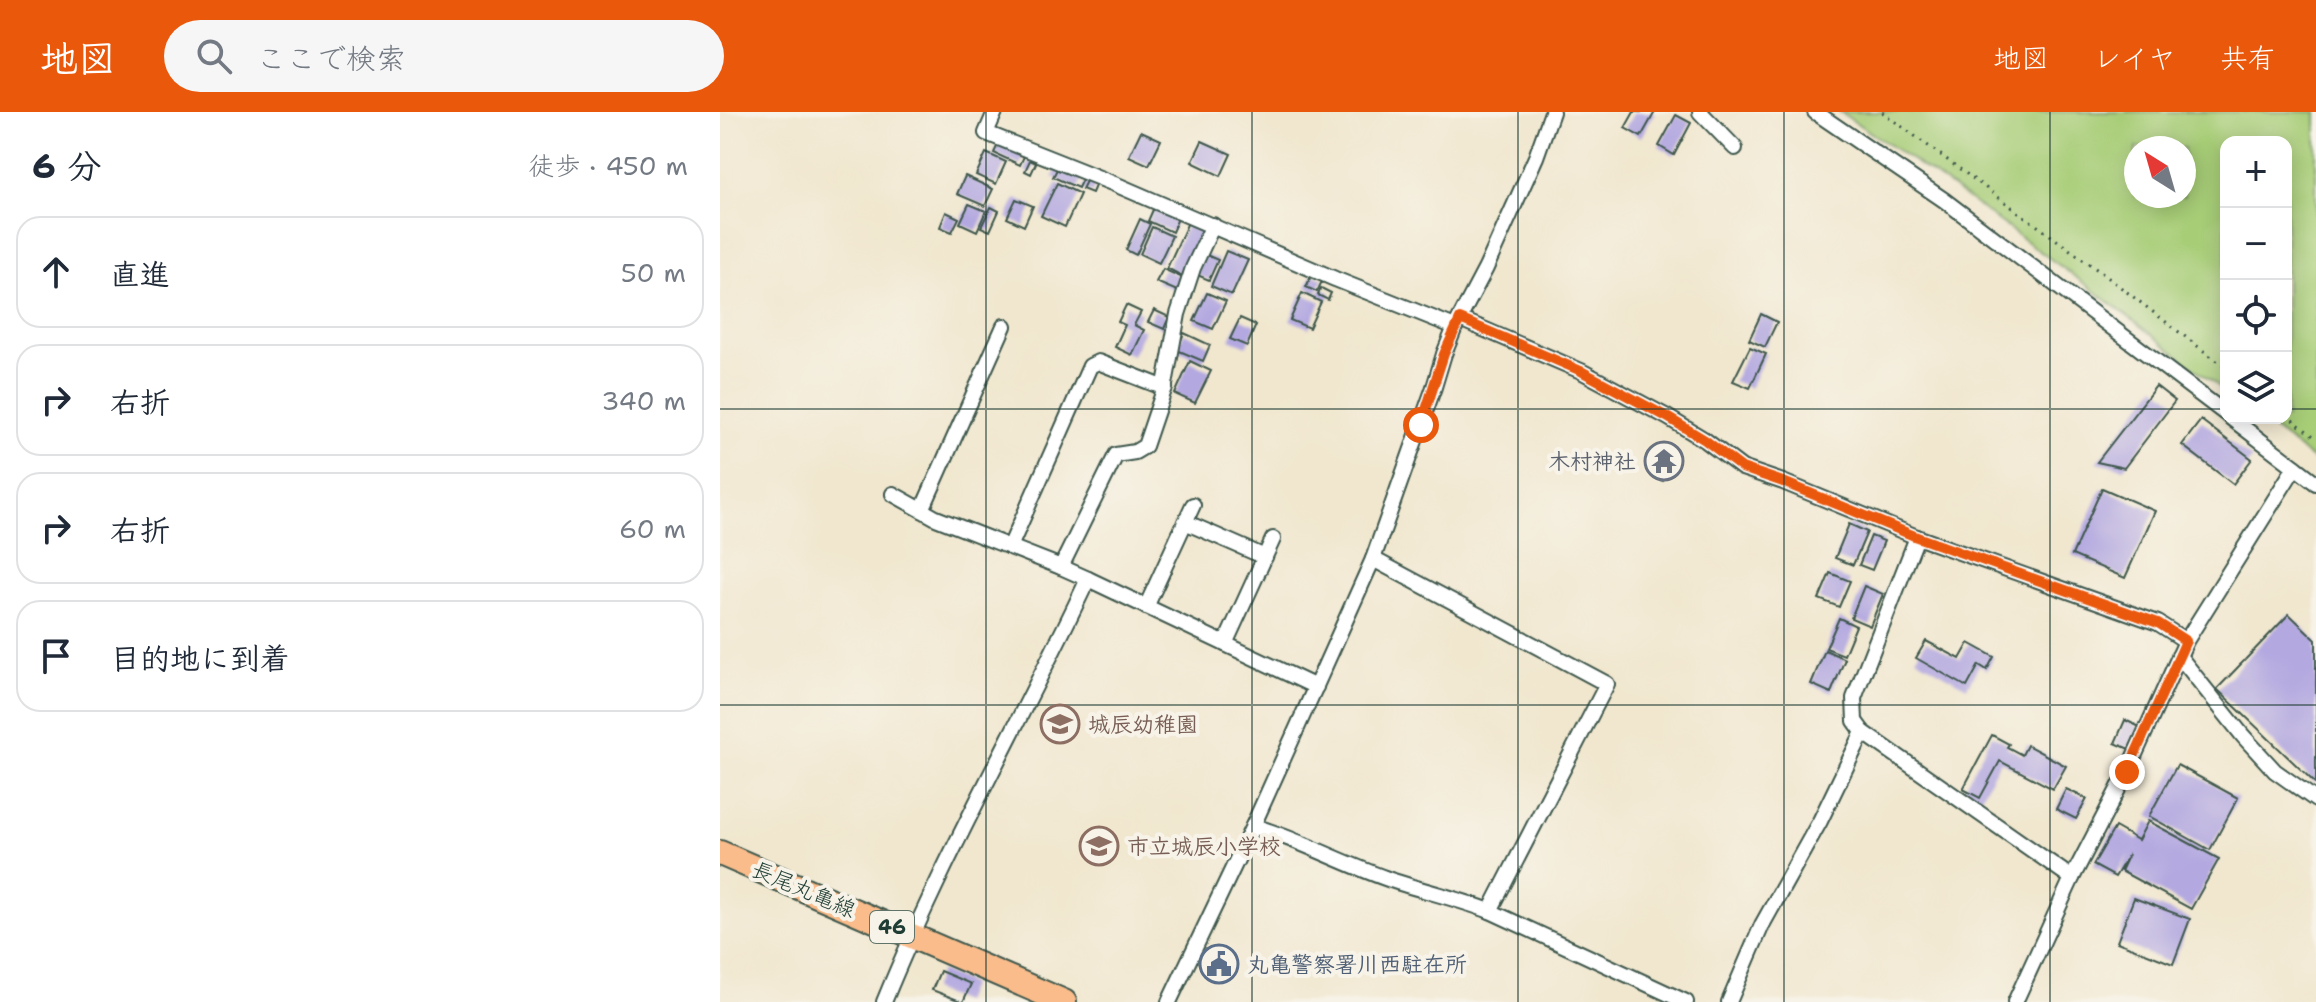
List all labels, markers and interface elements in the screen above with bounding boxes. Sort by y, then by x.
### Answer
search box [164,20,724,92]
text: 地図 [40,33,116,84]
icon: search [192,34,236,78]
text: ここで検索 [256,38,406,79]
text: 地図 [1993,39,2049,77]
text: レイヤ [2093,39,2176,77]
text: 共有 [2220,39,2276,77]
north arrow [2124,136,2196,208]
map controls [2220,136,2292,424]
button: + [2220,136,2292,208]
text: 6 分 [32,143,102,189]
text: 徒歩 · 450 m [528,148,688,183]
button: − [2220,208,2292,280]
icon: ahead [34,250,78,294]
text: 直進 [110,254,170,295]
text: 50 m [621,255,686,290]
button: locate [2220,280,2292,352]
button: layers [2220,352,2292,424]
icon: right [34,378,78,422]
text: 右折 [110,382,170,423]
text: 340 m [601,383,686,418]
route start [1403,407,1439,443]
temple icon: 木村神社 [1643,440,1685,482]
place label: 木村神社 [1548,447,1636,476]
icon: right [34,506,78,550]
text: 右折 [110,510,170,551]
text: 60 m [619,511,686,546]
icon: arrive [34,634,78,678]
text: 目的地に到着 [110,638,290,679]
school or university icon: 城辰幼稚園 [1039,703,1081,745]
place label: 城辰幼稚園 [1088,710,1198,739]
route end [2109,754,2145,790]
school or university icon: 市立城辰小学校 [1078,825,1120,867]
place label: 市立城辰小学校 [1127,832,1281,861]
street label: 長尾丸亀線 [748,855,860,924]
road number: 46 [870,911,914,943]
public building icon: 丸亀警察署川西駐在所 [1198,943,1240,985]
place label: 丸亀警察署川西駐在所 [1247,950,1467,979]

